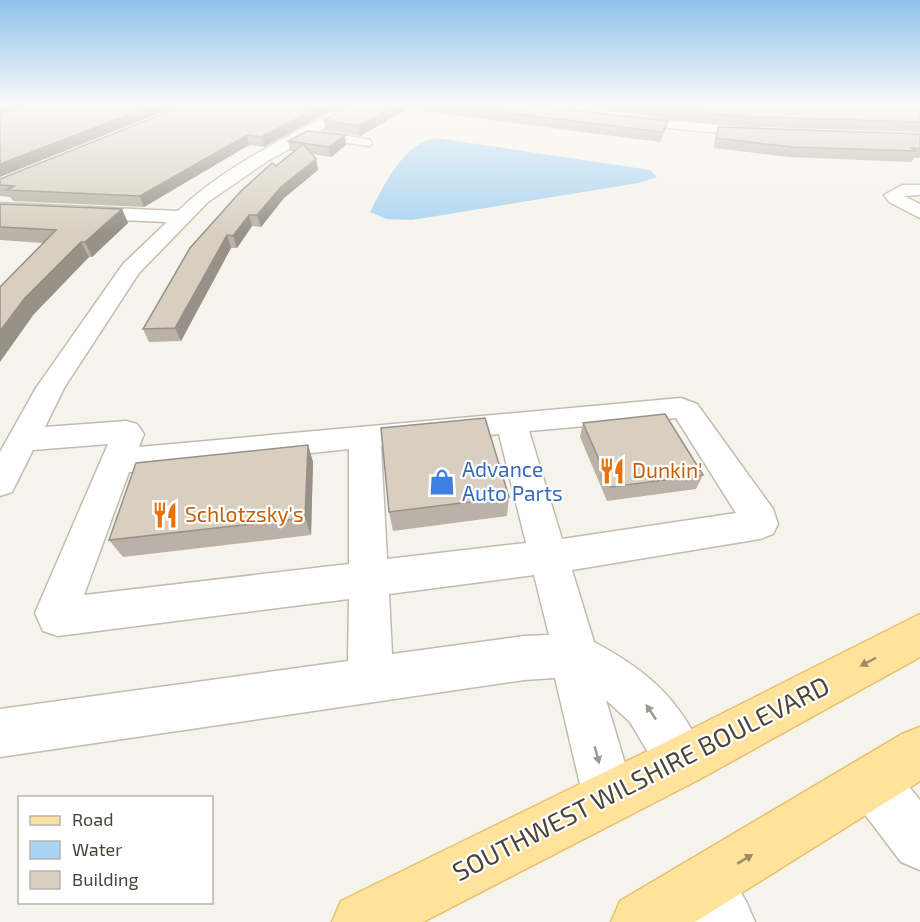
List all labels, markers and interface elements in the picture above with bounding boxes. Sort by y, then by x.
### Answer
place label: Advance Auto Parts [462,456,563,505]
restaurant icon: Dunkin' [597,456,627,486]
place label: Dunkin' [632,457,702,482]
shop icon: Advance Auto Parts [427,467,457,497]
restaurant icon: Schlotzsky's [150,500,180,530]
place label: Schlotzsky's [185,501,304,526]
one-way arrow [860,657,877,667]
street label: SOUTHWEST WILSHIRE BOULEVARD [447,669,834,887]
one-way arrow [645,704,657,720]
one-way arrow [593,746,602,764]
legend [18,796,213,904]
text: Road [72,808,113,830]
text: Water [72,838,122,860]
one-way arrow [737,854,753,865]
text: Building [72,868,139,890]

